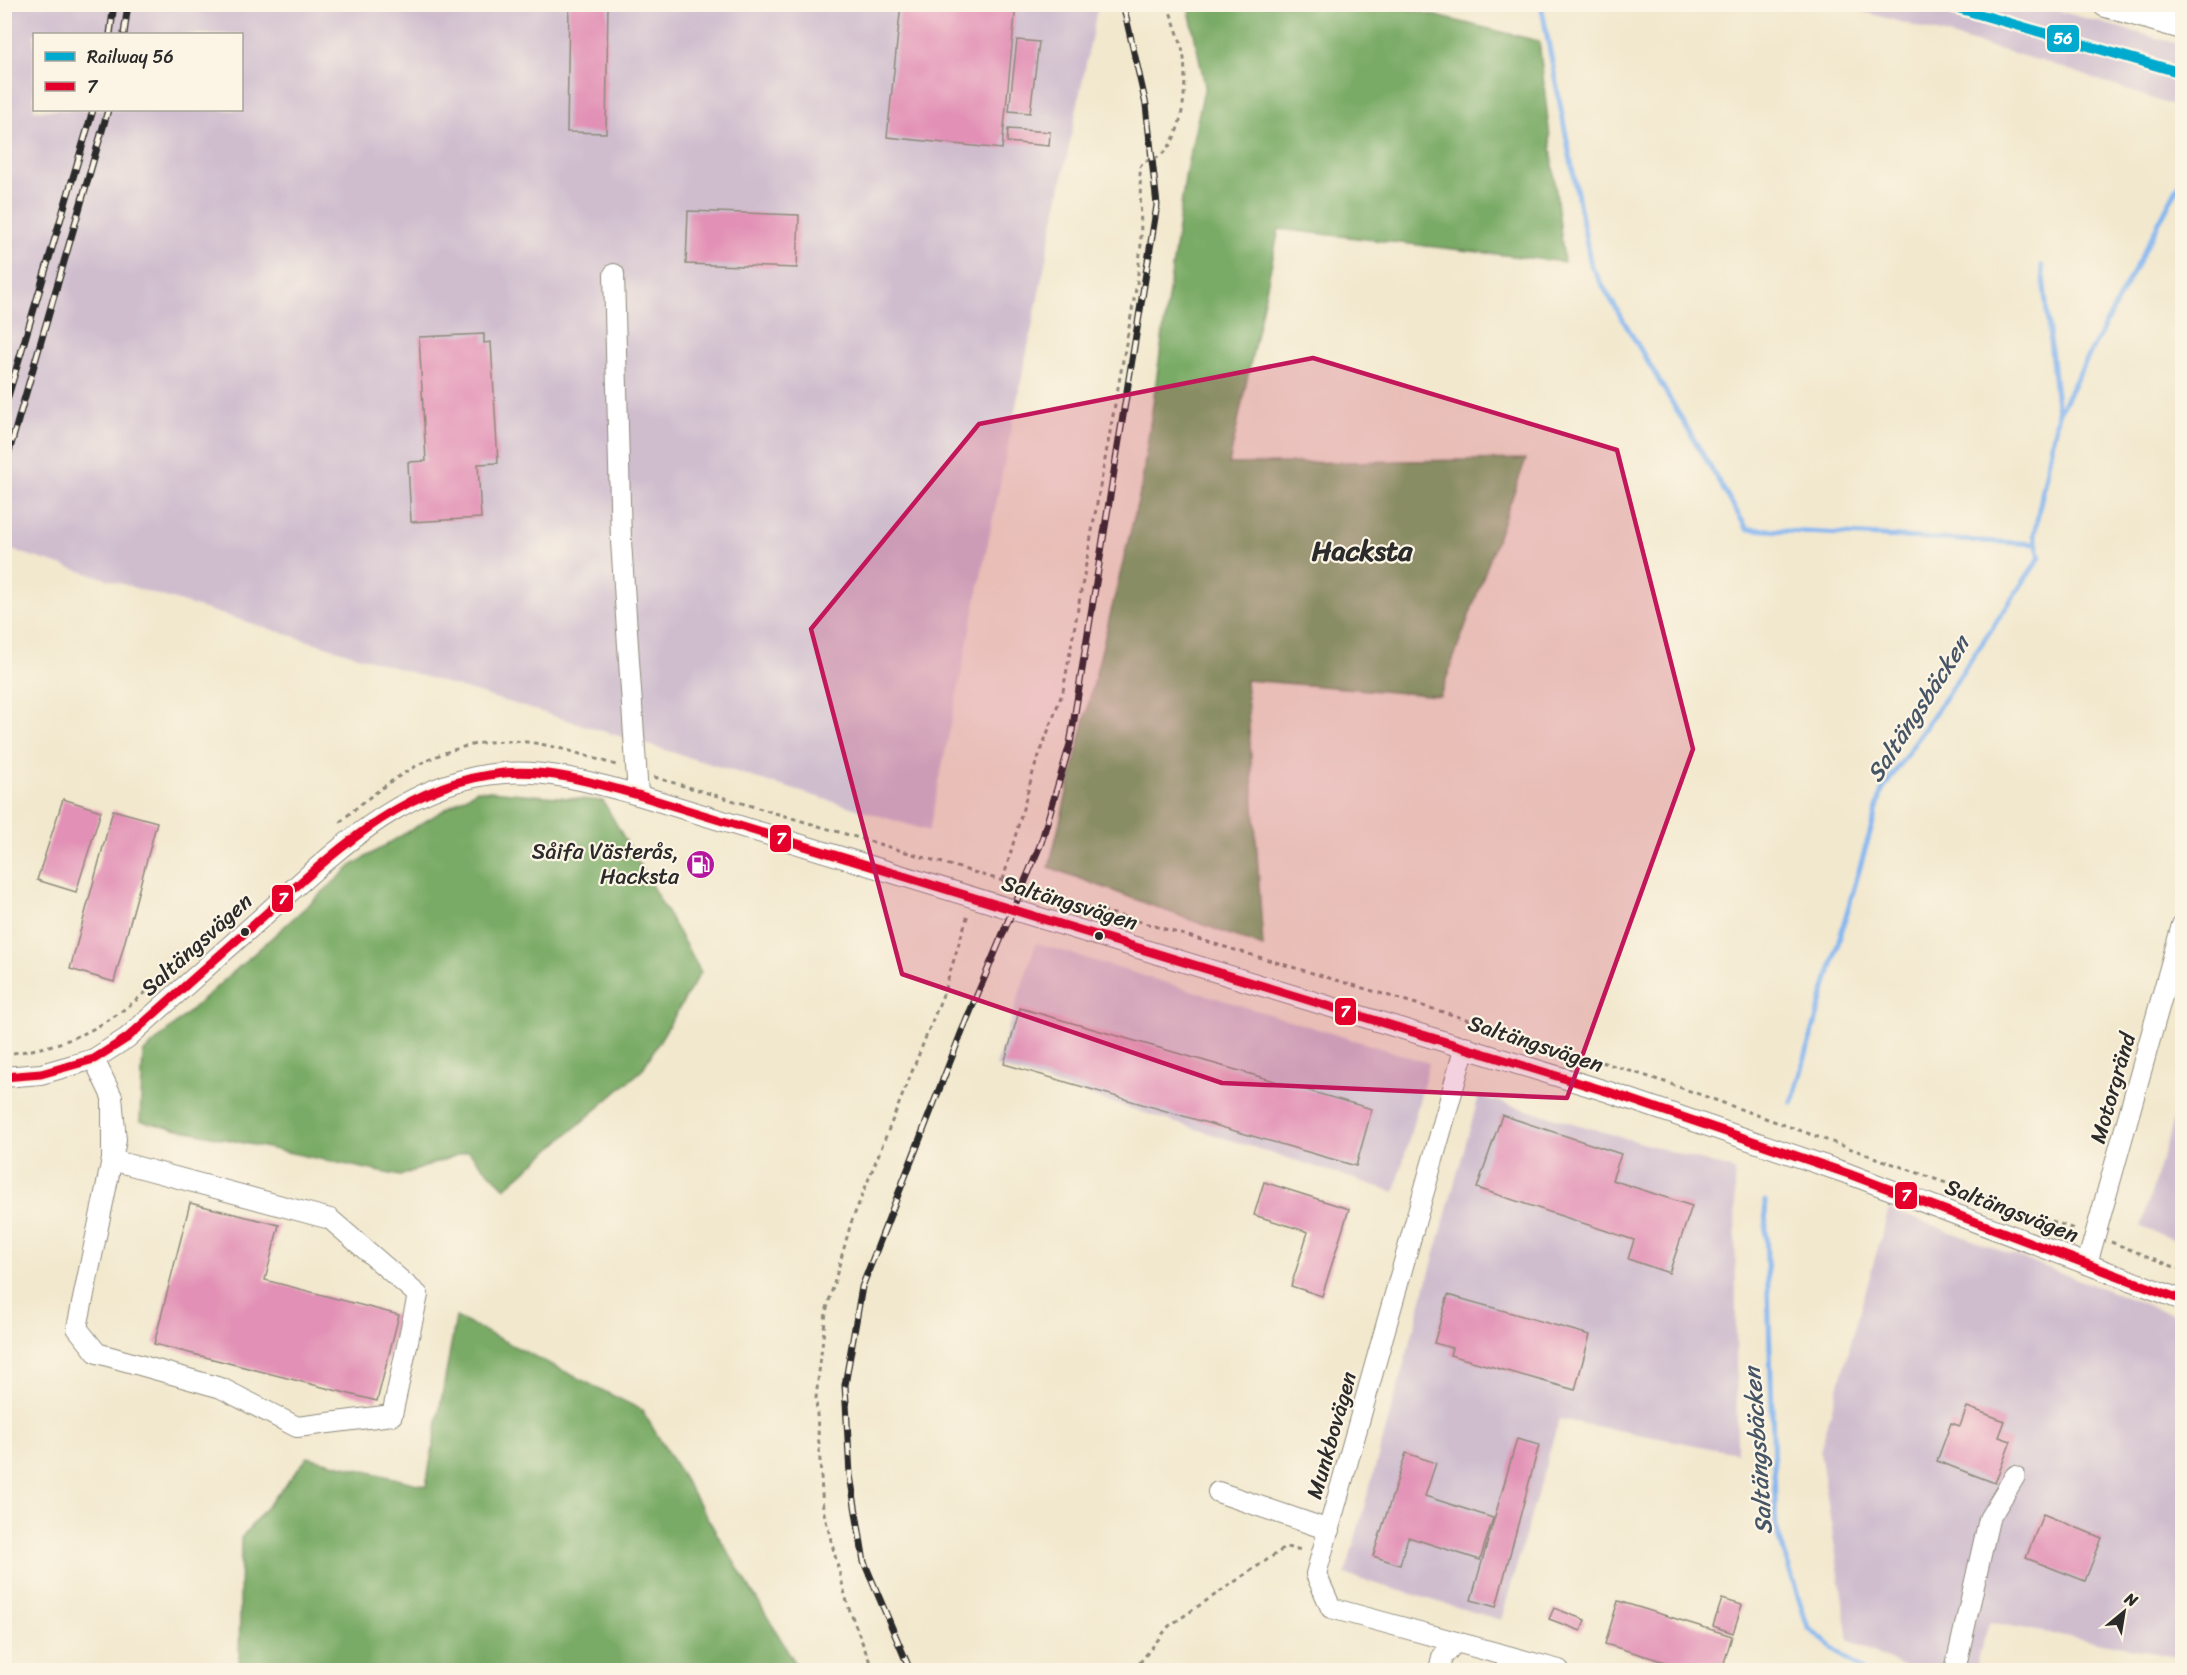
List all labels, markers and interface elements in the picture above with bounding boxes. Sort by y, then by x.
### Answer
line badge: 56 [2046,24,2080,53]
text: 56 [2054,24,2072,53]
legend [33,33,243,111]
text: Railway 56 [87,41,174,73]
text: 7 [87,71,99,103]
district label: Hacksta [1312,526,1413,575]
water label: Saltängsbäcken [1855,625,1983,791]
line badge: 7 [769,824,792,853]
text: 7 [776,824,787,853]
place label: Såifa Västerås, Hacksta [532,832,680,896]
fuel station icon: Såifa Västerås, Hacksta [684,848,716,880]
street label: Saltängsvägen [997,863,1143,942]
street label: Saltängsvägen [131,883,262,1006]
line badge: 7 [271,884,294,913]
text: 7 [278,884,289,913]
unlabelled marker [239,926,251,938]
unlabelled marker [1093,930,1105,942]
line badge: 7 [1334,997,1357,1026]
text: 7 [1340,997,1351,1026]
street label: Saltängsvägen [1463,1003,1609,1084]
street label: Motorgränd [2078,1027,2147,1148]
street label: Saltängsvägen [1939,1167,2085,1254]
line badge: 7 [1894,1181,1918,1210]
text: 7 [1901,1181,1912,1210]
water label: Saltängsbäcken [1731,1363,1785,1536]
street label: Munkbovägen [1295,1367,1368,1504]
north arrow [2094,1582,2154,1642]
text: N [2118,1584,2144,1615]

